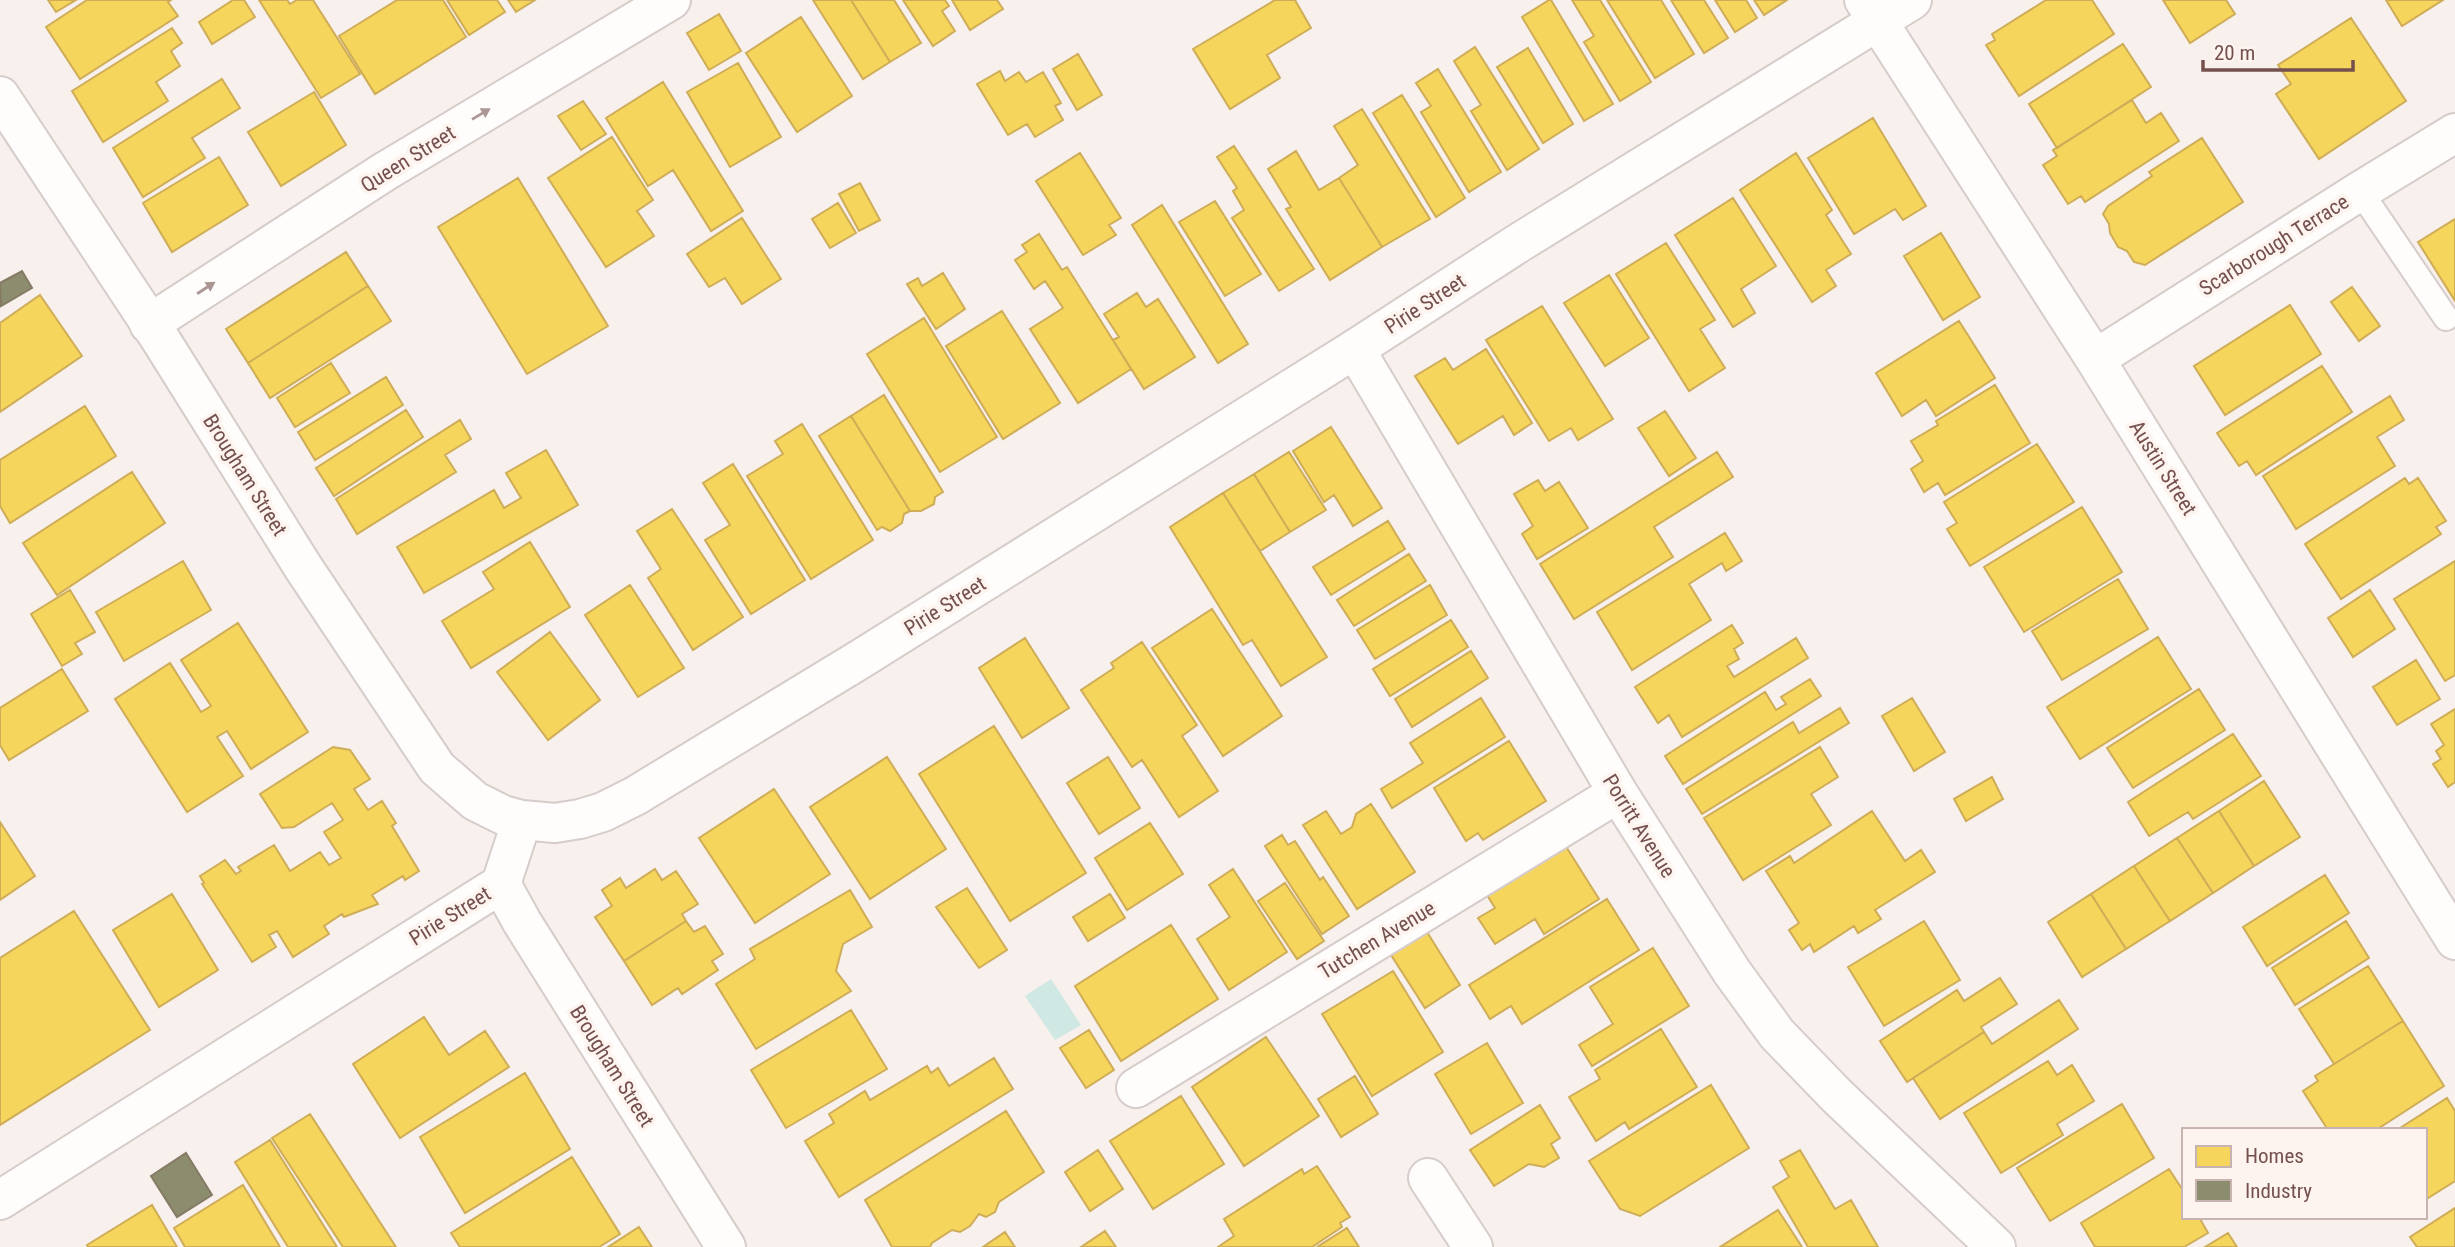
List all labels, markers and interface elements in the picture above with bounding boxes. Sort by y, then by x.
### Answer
scale bar [2203,28,2354,72]
text: 20 m [2214,41,2255,65]
one-way arrow [472,108,491,120]
street label: Queen Street [356,121,460,197]
street label: Scarborough Terrace [2195,189,2353,301]
street label: Pirie Street [1380,269,1470,339]
one-way arrow [197,282,216,295]
street label: Brougham Street [198,410,292,540]
street label: Austin Street [2124,416,2202,520]
street label: Pirie Street [900,572,990,640]
street label: Porritt Avenue [1598,770,1680,882]
street label: Pirie Street [405,882,495,950]
street label: Tutchen Avenue [1314,896,1440,984]
street label: Brougham Street [565,1001,659,1131]
legend [2182,1128,2427,1219]
text: Homes [2245,1144,2304,1168]
text: Industry [2245,1179,2312,1203]

